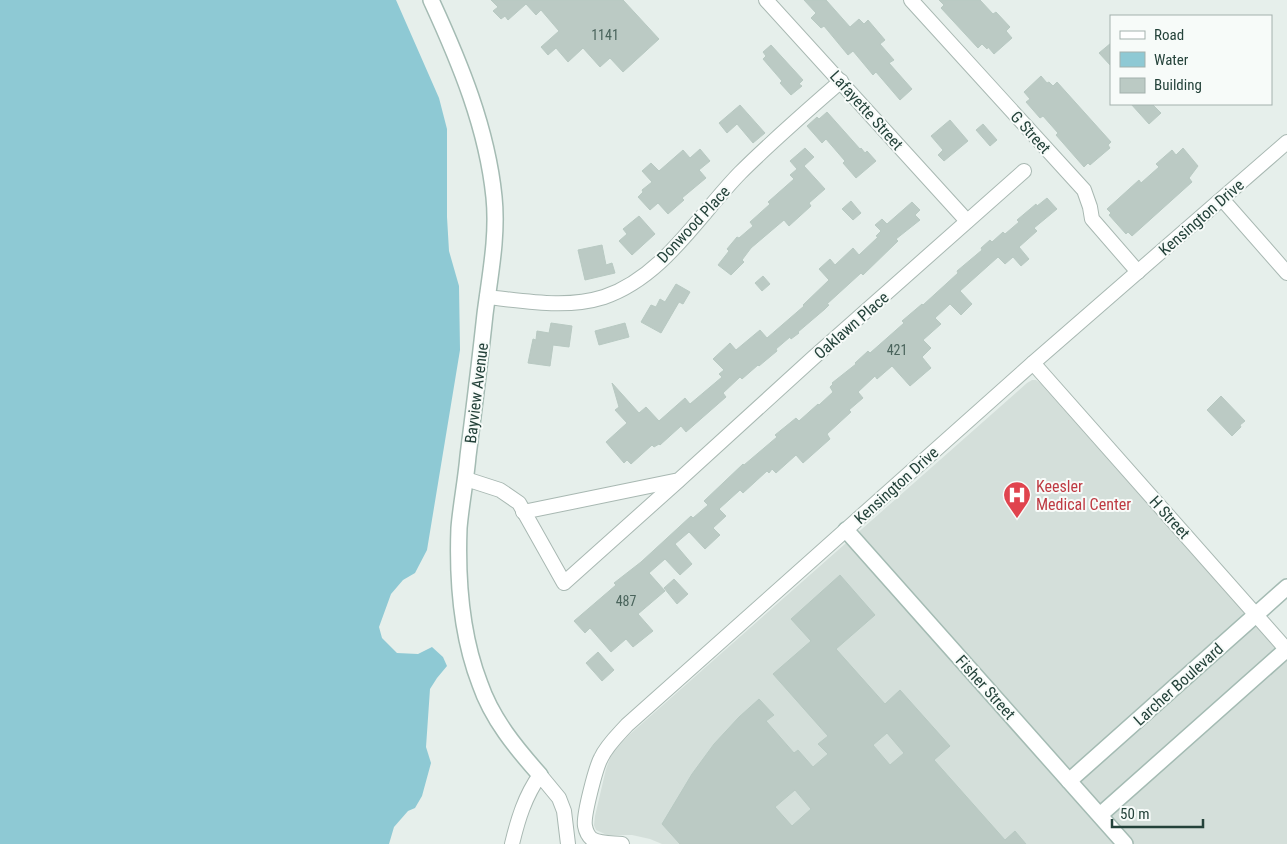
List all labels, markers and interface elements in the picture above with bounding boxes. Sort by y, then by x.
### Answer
legend [1110,15,1272,105]
text: Road [1154,26,1184,44]
house number: 1141 [591,27,619,43]
text: Water [1154,51,1189,69]
street label: Lafayette Street [826,67,907,154]
text: Building [1154,76,1202,94]
street label: G Street [1007,107,1055,158]
street label: Kensington Drive [1155,175,1248,259]
street label: Donwood Place [653,182,734,267]
street label: Oaklawn Place [810,288,893,363]
street label: Bayview Avenue [461,342,492,444]
house number: 421 [887,342,907,358]
street label: Kensington Drive [850,443,942,528]
place label: Keesler Medical Center [1036,477,1131,514]
hospital icon: Keesler Medical Center [1002,480,1032,519]
street label: H Street [1145,492,1194,543]
house number: 487 [616,593,636,609]
street label: Larcher Boulevard [1130,639,1227,730]
street label: Fisher Street [952,651,1020,724]
scale bar [1112,796,1203,828]
text: 50 m [1120,805,1150,823]

